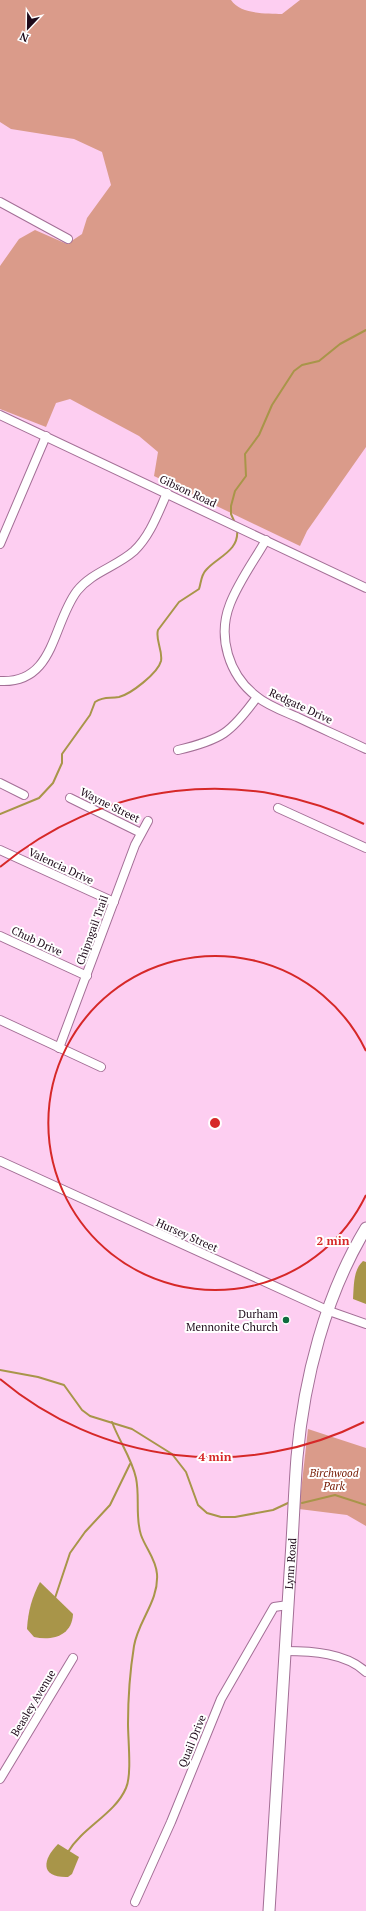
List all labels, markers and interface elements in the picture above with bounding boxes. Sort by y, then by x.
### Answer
north arrow [8,8,48,48]
text: N [17,29,31,45]
street label: Gibson Road [157,472,219,510]
street label: Redgate Drive [267,685,335,727]
street label: Wayne Street [78,785,142,825]
street label: Valencia Drive [26,845,96,887]
street label: Chipngail Trail [73,893,111,967]
street label: Chub Drive [9,923,65,959]
centre of rings [208,1116,222,1130]
street label: Hursey Street [154,1215,220,1255]
text: 2 min [317,1233,350,1248]
place label: Durham Mennonite Church [186,1307,279,1334]
marker: Durham Mennonite Church [281,1315,291,1325]
text: 4 min [199,1449,232,1464]
park label: Birchwood Park [308,1466,359,1493]
street label: Lynn Road [282,1538,299,1590]
street label: Beasley Avenue [8,1667,59,1739]
street label: Quail Drive [175,1712,209,1769]

